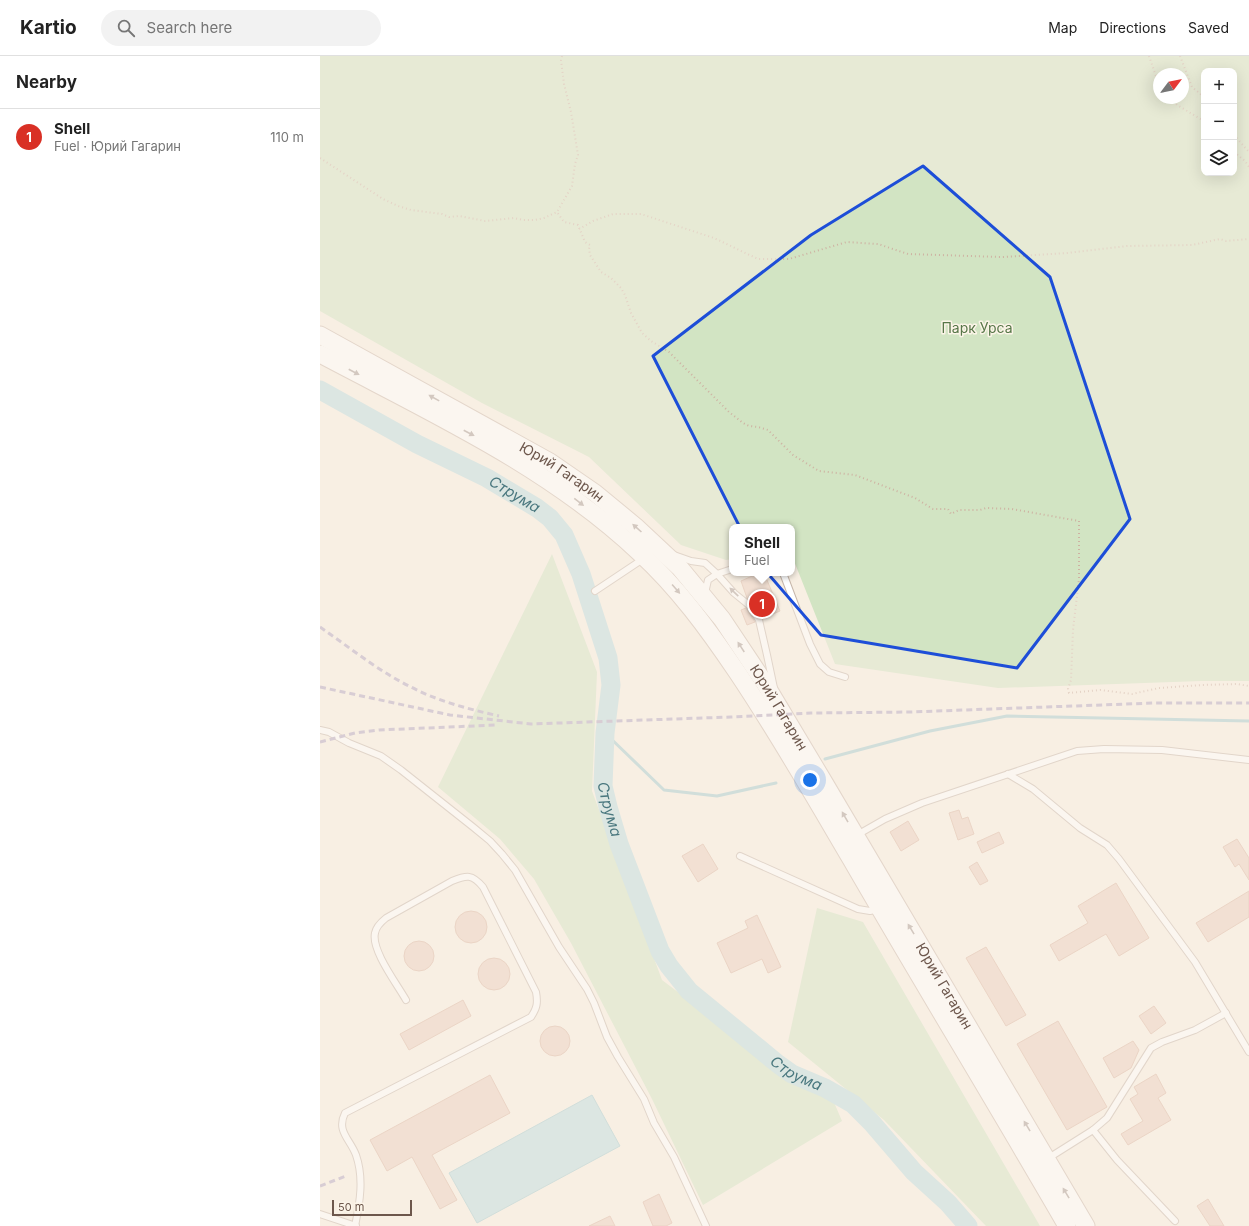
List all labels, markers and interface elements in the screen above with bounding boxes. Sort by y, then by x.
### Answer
search box [101,10,381,46]
text: Kartio [20,16,77,39]
icon: search [115,17,137,39]
text: Search here [147,18,232,37]
text: Map [1048,19,1077,36]
text: Directions [1099,19,1166,36]
text: Saved [1188,19,1229,36]
north arrow [1153,68,1189,104]
map controls [1201,68,1237,176]
button: + [1201,68,1237,104]
text: Nearby [16,72,77,92]
button: − [1201,104,1237,140]
text: Shell [54,119,90,138]
text: 1 [26,129,32,145]
text: 110 m [270,129,304,145]
text: Fuel · Юрий Гагарин [54,138,181,154]
button: layers [1201,140,1237,176]
park label: Парк Урса [941,319,1013,336]
one-way arrow [349,369,360,375]
one-way arrow [429,394,440,401]
one-way arrow [463,430,475,437]
street label: Юрий Гагарин [517,438,608,505]
water label: Струма [486,471,544,517]
one-way arrow [574,498,585,506]
one-way arrow [632,524,642,533]
popup [729,524,795,576]
text: Shell [744,533,780,552]
text: Fuel [744,552,770,568]
one-way arrow [671,584,680,594]
one-way arrow [729,587,739,597]
pin: 1 [749,589,775,619]
one-way arrow [737,641,744,653]
street label: Юрий Гагарин [747,661,812,753]
your location [800,770,820,790]
water label: Струма [593,780,626,839]
one-way arrow [841,812,849,822]
one-way arrow [907,924,915,934]
street label: Юрий Гагарин [913,939,977,1032]
water label: Струма [767,1052,825,1095]
one-way arrow [1023,1120,1030,1132]
one-way arrow [1063,1187,1070,1199]
scale bar [332,1198,412,1217]
text: 50 m [338,1200,364,1214]

